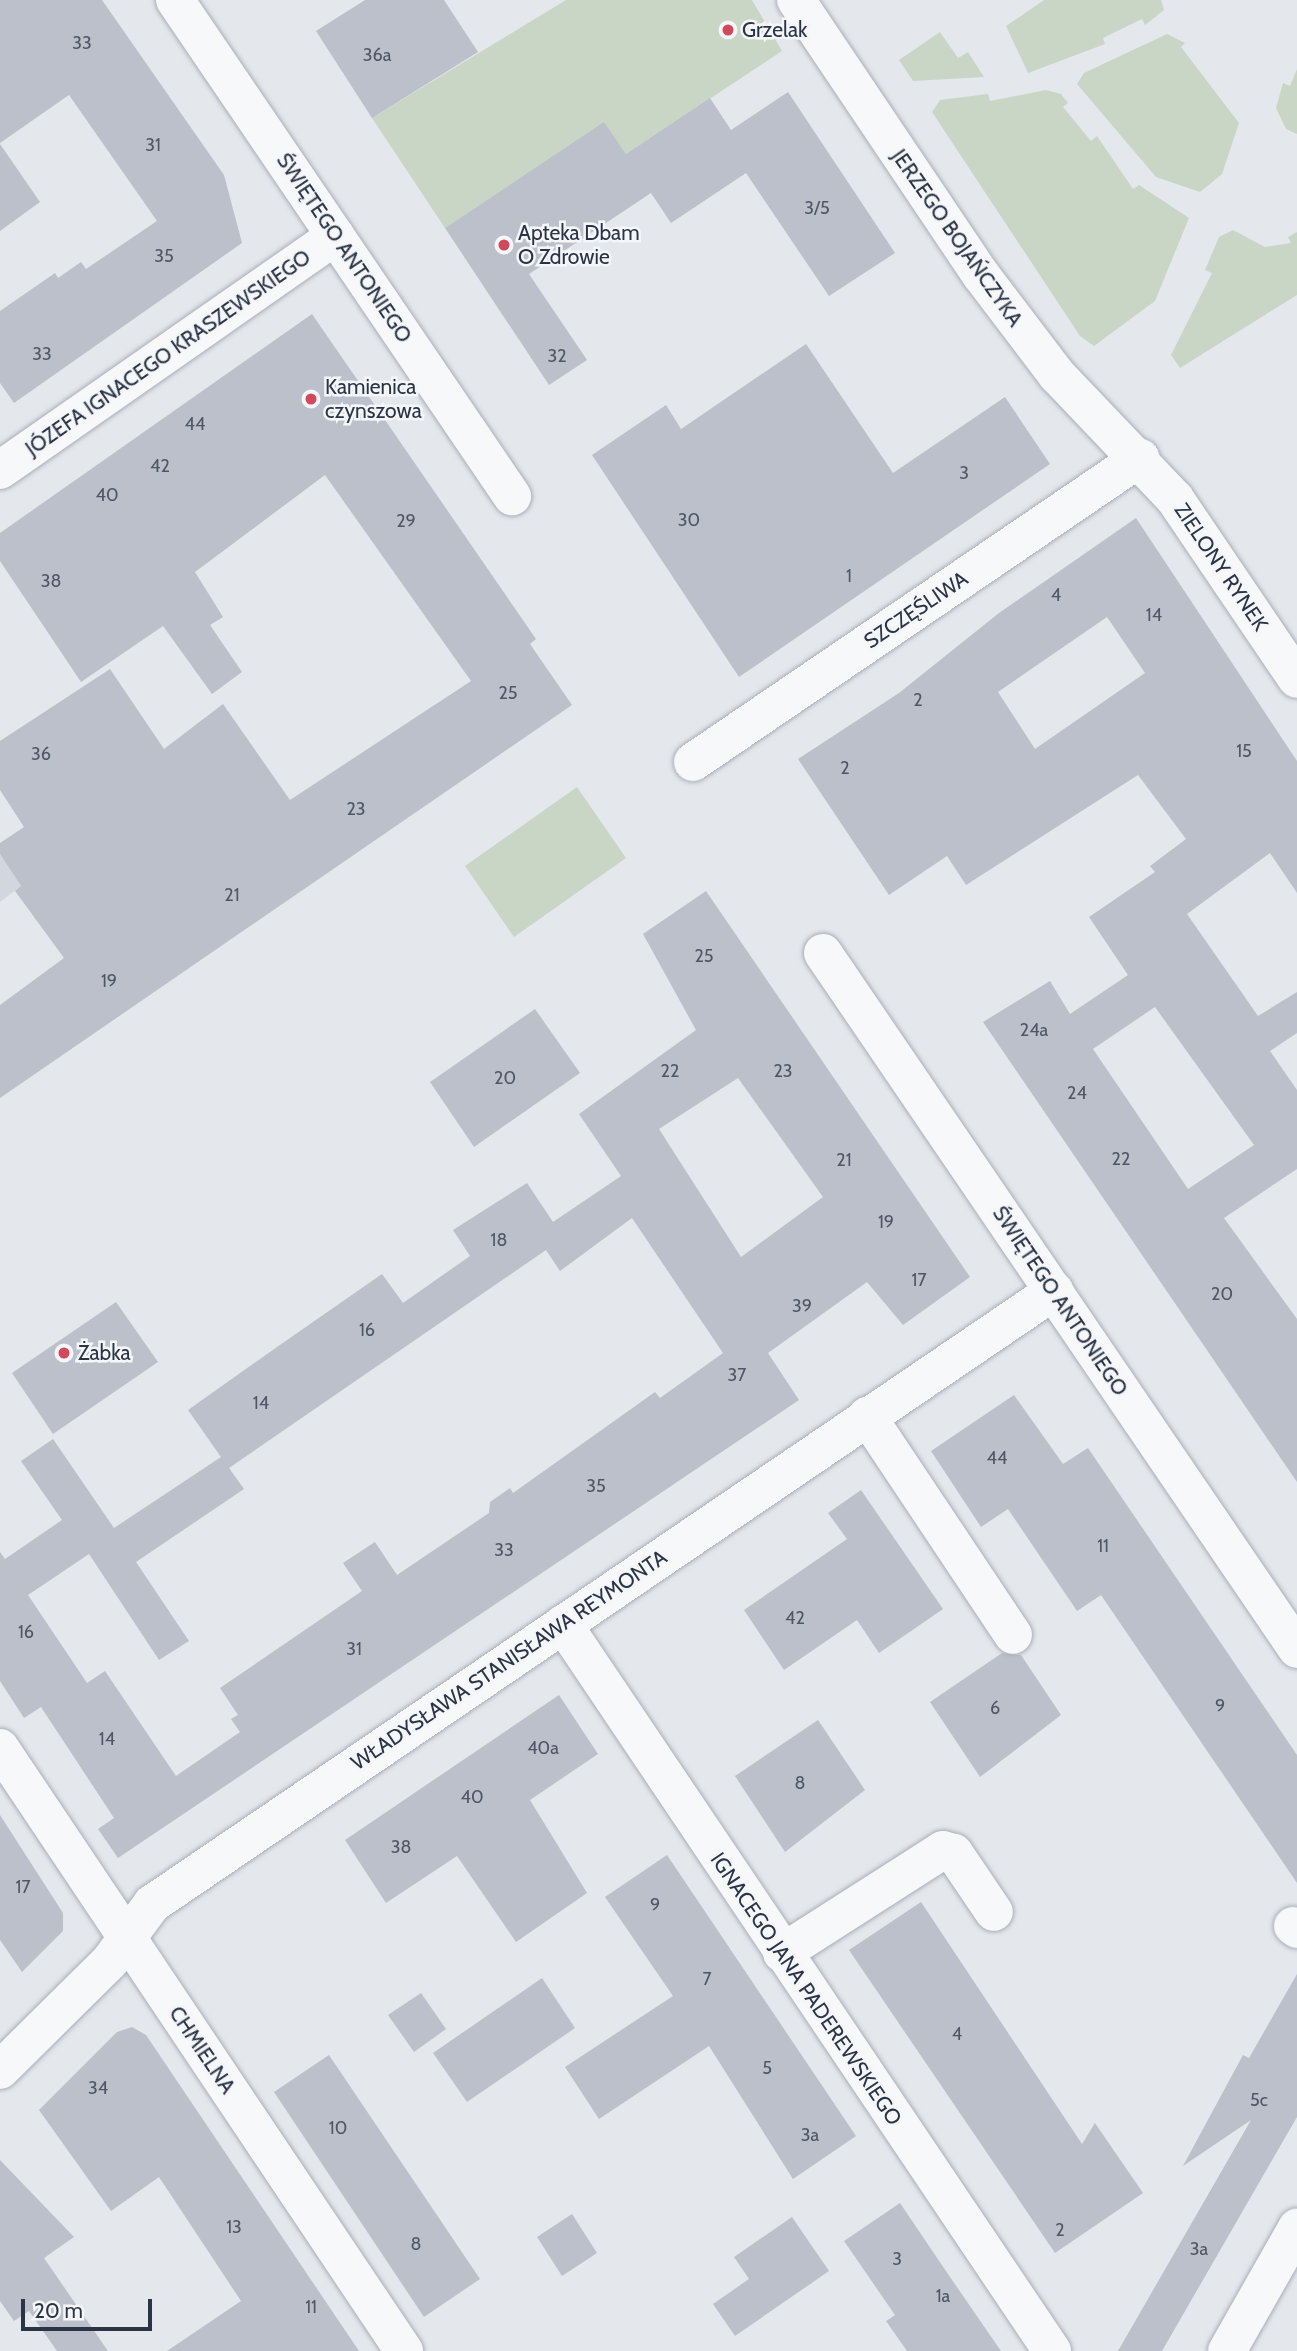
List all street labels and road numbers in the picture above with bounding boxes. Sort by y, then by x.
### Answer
street label: JERZEGO BOJAŃCZYKA [886,145,1028,331]
street label: ŚWIĘTEGO ANTONIEGO [271,148,417,348]
street label: JÓZEFA IGNACEGO KRASZEWSKIEGO [21,245,315,461]
street label: ZIELONY RYNEK [1169,498,1273,636]
street label: SZCZĘŚLIWA [859,566,973,654]
street label: ŚWIĘTEGO ANTONIEGO [987,1201,1133,1401]
street label: WŁADYSŁAWA STANISŁAWA REYMONTA [346,1545,672,1775]
street label: IGNACEGO JANA PADEREWSKIEGO [705,1848,907,2130]
street label: CHMIELNA [164,2002,240,2098]

